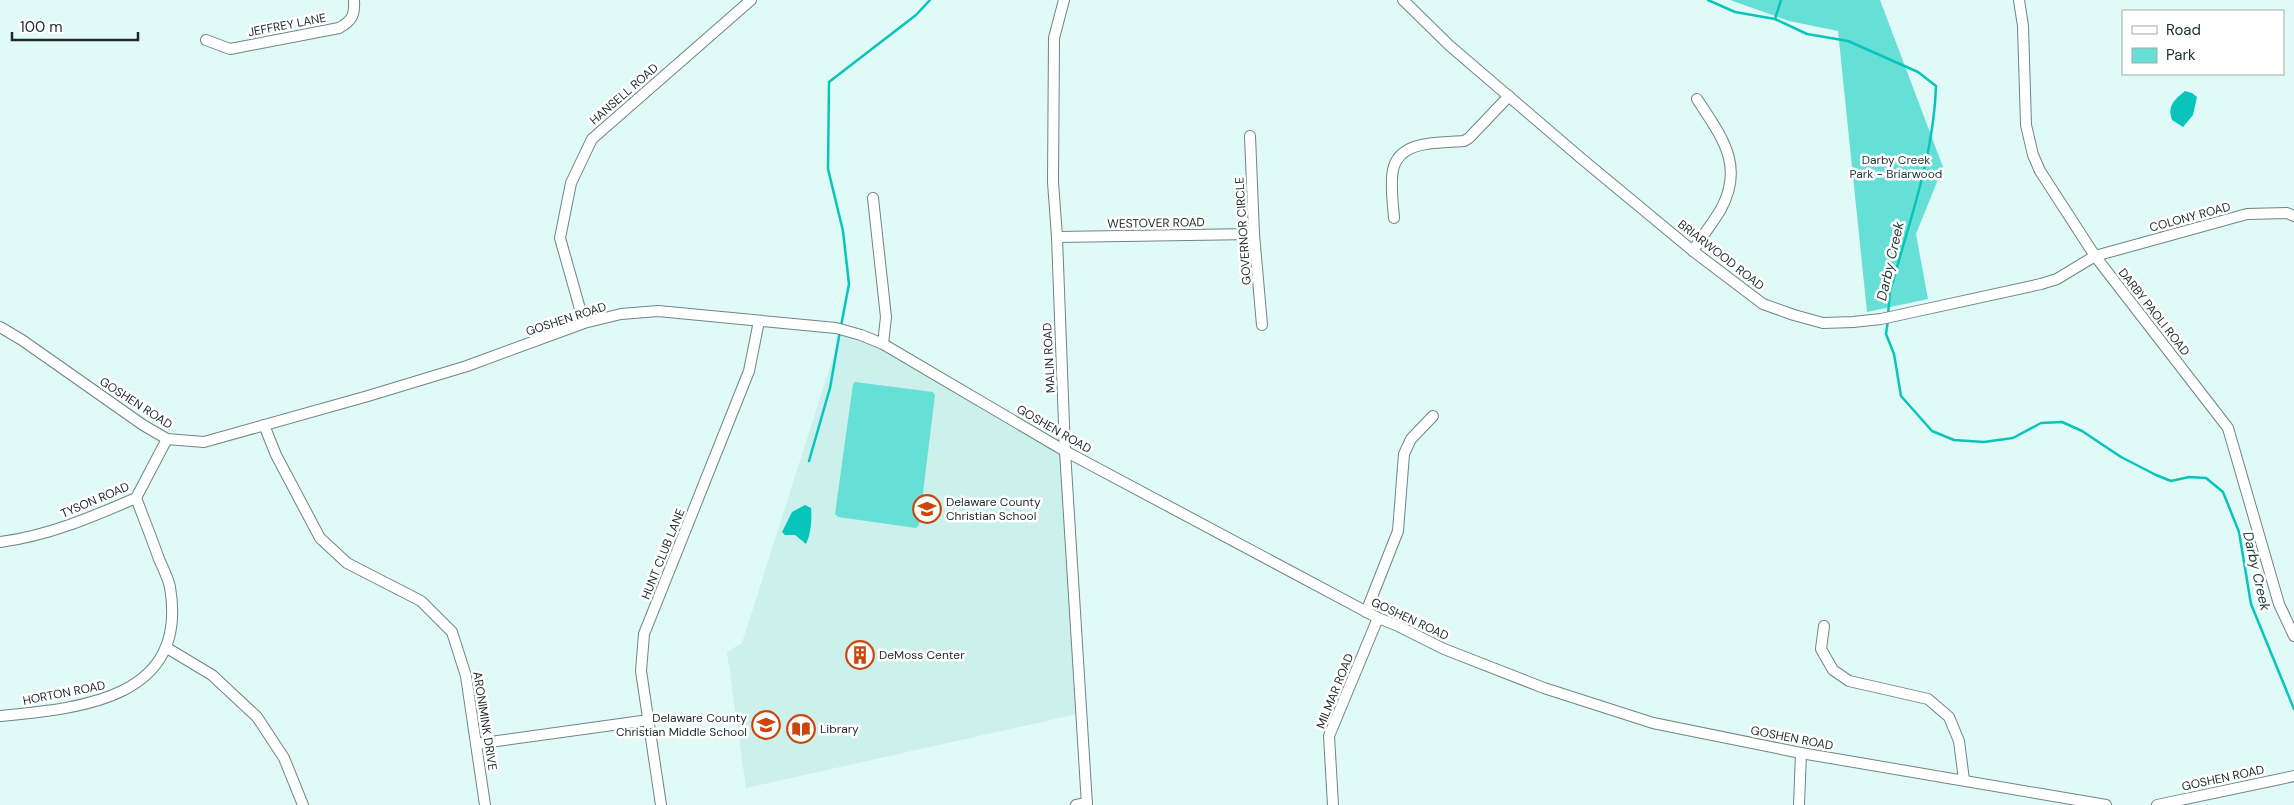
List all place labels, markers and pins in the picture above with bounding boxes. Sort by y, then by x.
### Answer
school or university icon: Delaware County Christian School [912,494,942,524]
place label: Delaware County Christian School [946,494,1041,524]
building icon: DeMoss Center [845,640,875,670]
place label: DeMoss Center [879,647,965,663]
place label: Delaware County Christian Middle School [616,710,747,740]
school or university icon: Delaware County Christian Middle School [751,710,781,740]
library icon: Library [786,714,816,744]
place label: Library [820,721,859,737]

